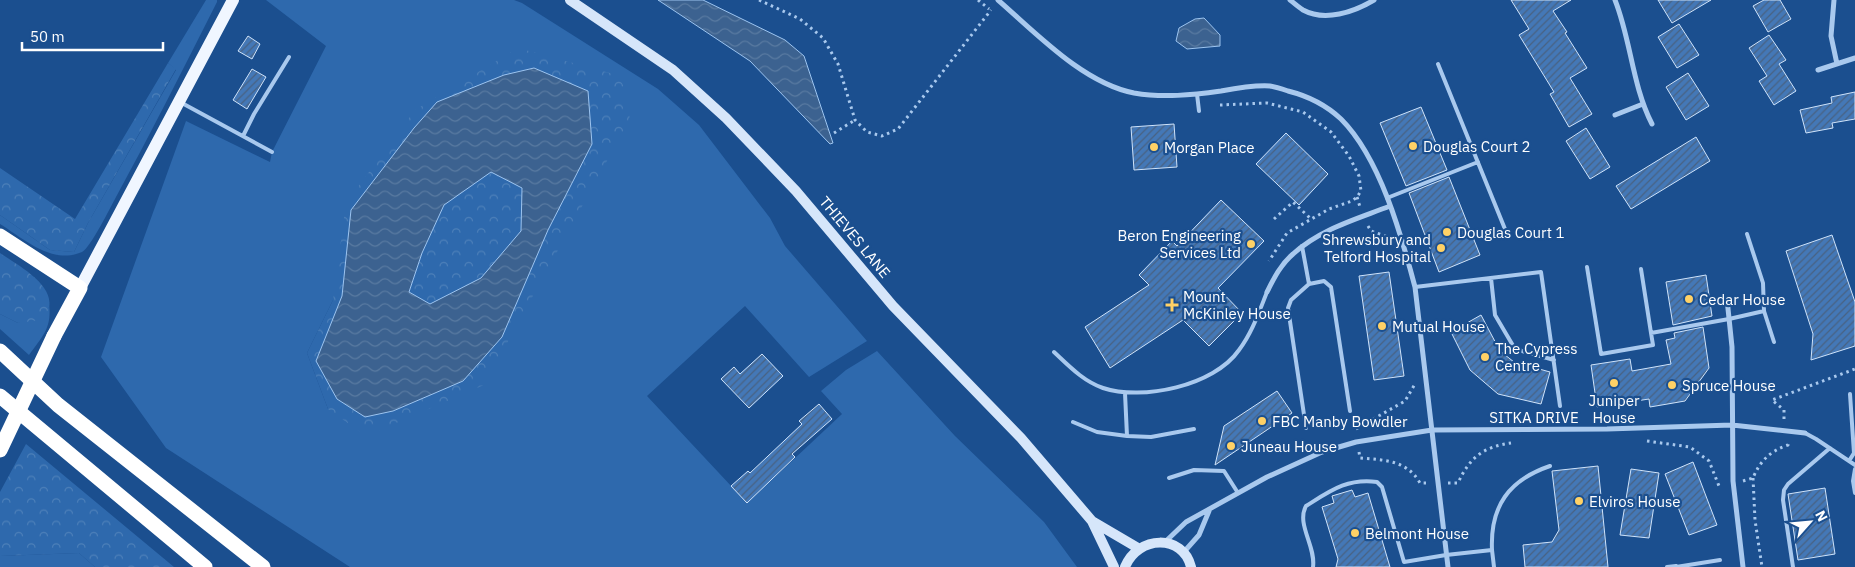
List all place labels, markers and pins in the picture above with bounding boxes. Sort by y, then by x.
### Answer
place label: Douglas Court 2 [1423,137,1530,156]
place label: Morgan Place [1164,138,1255,157]
marker: Douglas Court 2 [1407,140,1419,152]
marker: Morgan Place [1148,141,1160,153]
place label: Douglas Court 1 [1457,223,1564,242]
place label: Beron Engineering Services Ltd [1117,226,1241,262]
marker: Douglas Court 1 [1441,226,1453,238]
place label: Shrewsbury and Telford Hospital [1322,230,1431,266]
marker: Beron Engineering Services Ltd [1245,238,1257,250]
marker: Shrewsbury and Telford Hospital [1435,242,1447,254]
place label: Mount McKinley House [1183,287,1291,323]
place label: Cedar House [1699,290,1785,309]
marker: Cedar House [1683,293,1695,305]
marker: Mount McKinley House [1165,298,1179,312]
place label: Mutual House [1392,317,1485,336]
marker: Mutual House [1376,320,1388,332]
place label: The Cypress Centre [1495,339,1578,375]
marker: The Cypress Centre [1479,351,1491,363]
place label: Spruce House [1682,376,1776,395]
marker: Juniper House [1608,377,1620,389]
marker: Spruce House [1666,379,1678,391]
place label: Juniper House [1589,391,1640,427]
place label: FBC Manby Bowdler [1272,412,1408,431]
marker: FBC Manby Bowdler [1256,415,1268,427]
place label: Juneau House [1241,437,1337,456]
marker: Juneau House [1225,440,1237,452]
place label: Elviros House [1589,492,1681,511]
marker: Elviros House [1573,495,1585,507]
place label: Belmont House [1365,524,1469,543]
marker: Belmont House [1349,527,1361,539]

